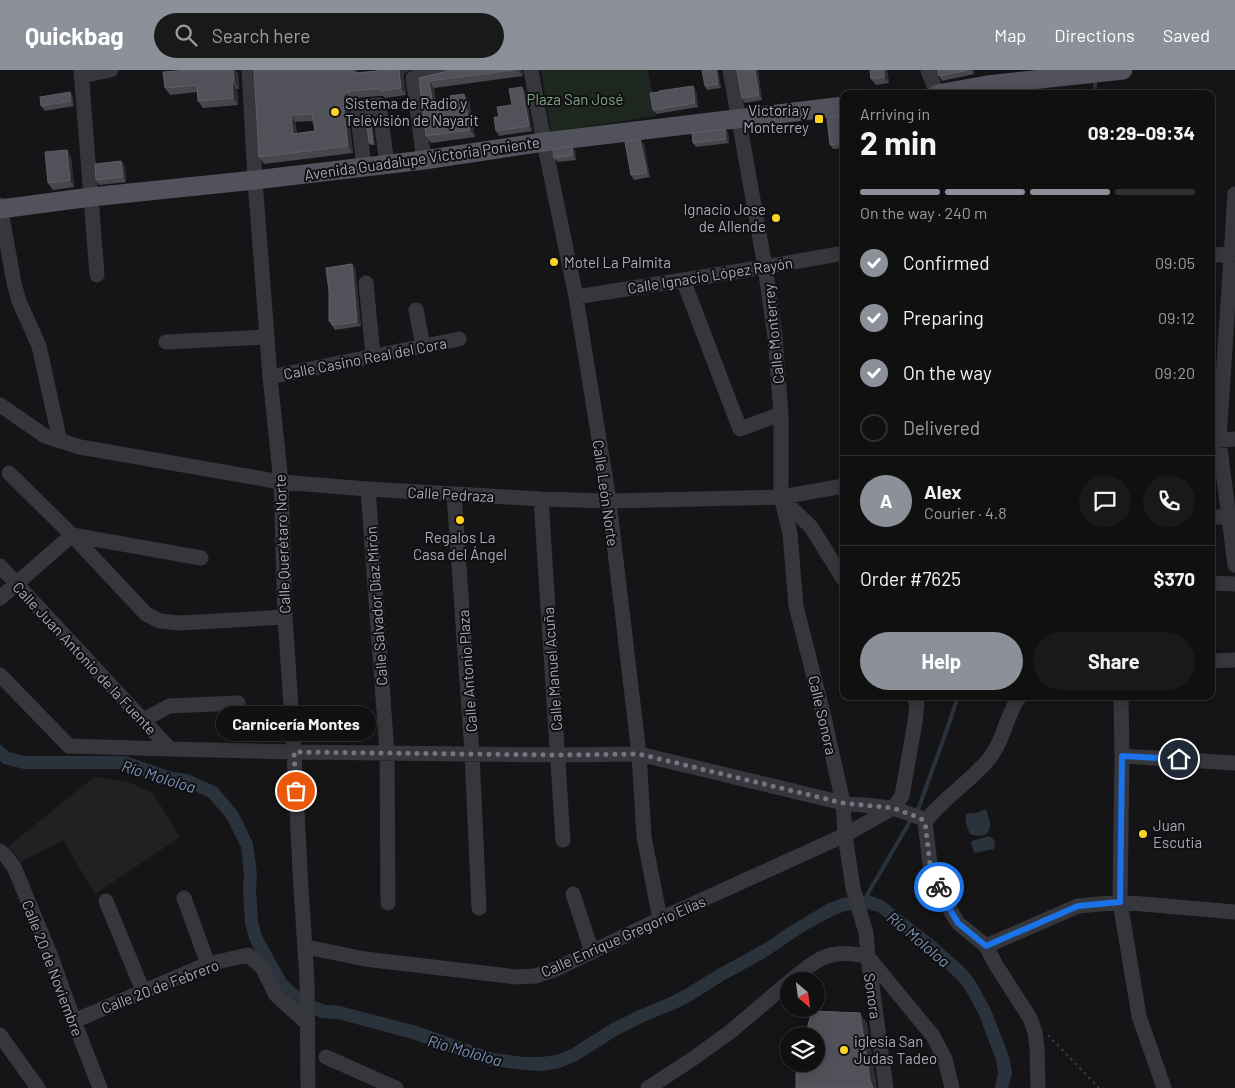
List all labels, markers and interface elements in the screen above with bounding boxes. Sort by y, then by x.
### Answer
search box [154,13,504,58]
text: Quickbag [25,21,124,50]
icon: search [172,21,200,49]
text: Search here [212,24,310,47]
text: Map [994,24,1026,46]
text: Directions [1054,24,1135,46]
text: Saved [1163,24,1210,46]
park label: Plaza San José [527,90,623,108]
place label: Sistema de Radio y Televisión de Nayarit [345,94,479,129]
place label: Victoria y Monterrey [743,101,809,136]
text: Arriving in [860,104,930,123]
marker: Sistema de Radio y Televisión de Nayarit [329,106,341,118]
marker: Victoria y Monterrey [813,113,825,125]
text: 09:29–09:34 [1088,121,1195,144]
text: 2 min [860,123,937,161]
street label: Avenida Guadalupe Victoria Poniente [303,133,541,183]
place label: Ignacio Jose de Allende [683,200,766,235]
text: On the way · 240 m [860,203,987,222]
marker: Ignacio Jose de Allende [770,212,782,224]
icon: check [860,249,888,277]
text: Confirmed [903,251,990,274]
place label: Motel La Palmita [564,253,671,271]
street label: Calle Ignacio López Rayón [626,253,794,297]
text: 09:05 [1155,253,1195,272]
marker: Motel La Palmita [548,256,560,268]
street label: Calle Monterrey [759,283,787,385]
icon: check [860,304,888,332]
text: Preparing [903,306,984,329]
text: 09:12 [1158,308,1195,327]
street label: Calle Casino Real del Cora [282,333,448,383]
icon: check [860,359,888,387]
text: On the way [903,361,992,384]
text: 09:20 [1155,363,1195,382]
text: Delivered [903,416,980,439]
street label: Calle León Norte [590,439,622,547]
street label: Calle Querétaro Norte [271,474,293,614]
button: chat [1079,475,1131,527]
button: phone [1143,475,1195,527]
text: Alex [924,480,962,503]
street label: Calle Pedraza [407,483,495,505]
text: A [880,489,892,512]
text: Courier · 4.8 [924,503,1007,522]
marker: Regalos La Casa del Ángel [454,514,466,526]
street label: Calle Salvador Díaz Mirón [361,526,391,686]
place label: Regalos La Casa del Ángel [413,528,507,563]
text: Order #7625 [860,567,961,590]
text: $370 [1154,567,1195,590]
street label: Calle Juan Antonio de la Fuente [9,578,161,738]
street label: Calle Manuel Acuña [539,607,565,731]
street label: Calle Antonio Plaza [454,609,480,733]
button: Help [860,632,1023,690]
button: Share [1033,632,1195,690]
street label: Calle Sonora [805,674,841,756]
callout: Carnicería Montes [216,706,376,741]
text: Carnicería Montes [232,714,360,733]
pin [1158,738,1200,780]
icon: home [1165,745,1193,773]
water label: Río Mololoa [120,756,198,796]
pin [275,770,317,812]
icon: bag [282,777,310,805]
place label: Juan Escutia [1153,816,1202,851]
marker: Juan Escutia [1137,828,1149,840]
courier [914,862,964,912]
icon: bike [925,873,953,901]
street label: Calle Enrique Gregorio Elías [538,892,708,980]
street label: Calle 20 de Noviembre [19,897,87,1039]
water label: Río Mololoa [884,907,954,971]
street label: Calle 20 de Febrero [99,955,221,1017]
north arrow [780,972,825,1018]
map controls [780,972,825,1072]
street label: Sonora [861,972,885,1020]
button: layers [780,1027,825,1072]
water label: Río Mololoa [426,1030,504,1070]
place label: iglesia San Judas Tadeo [854,1032,937,1067]
marker: iglesia San Judas Tadeo [838,1044,850,1056]

